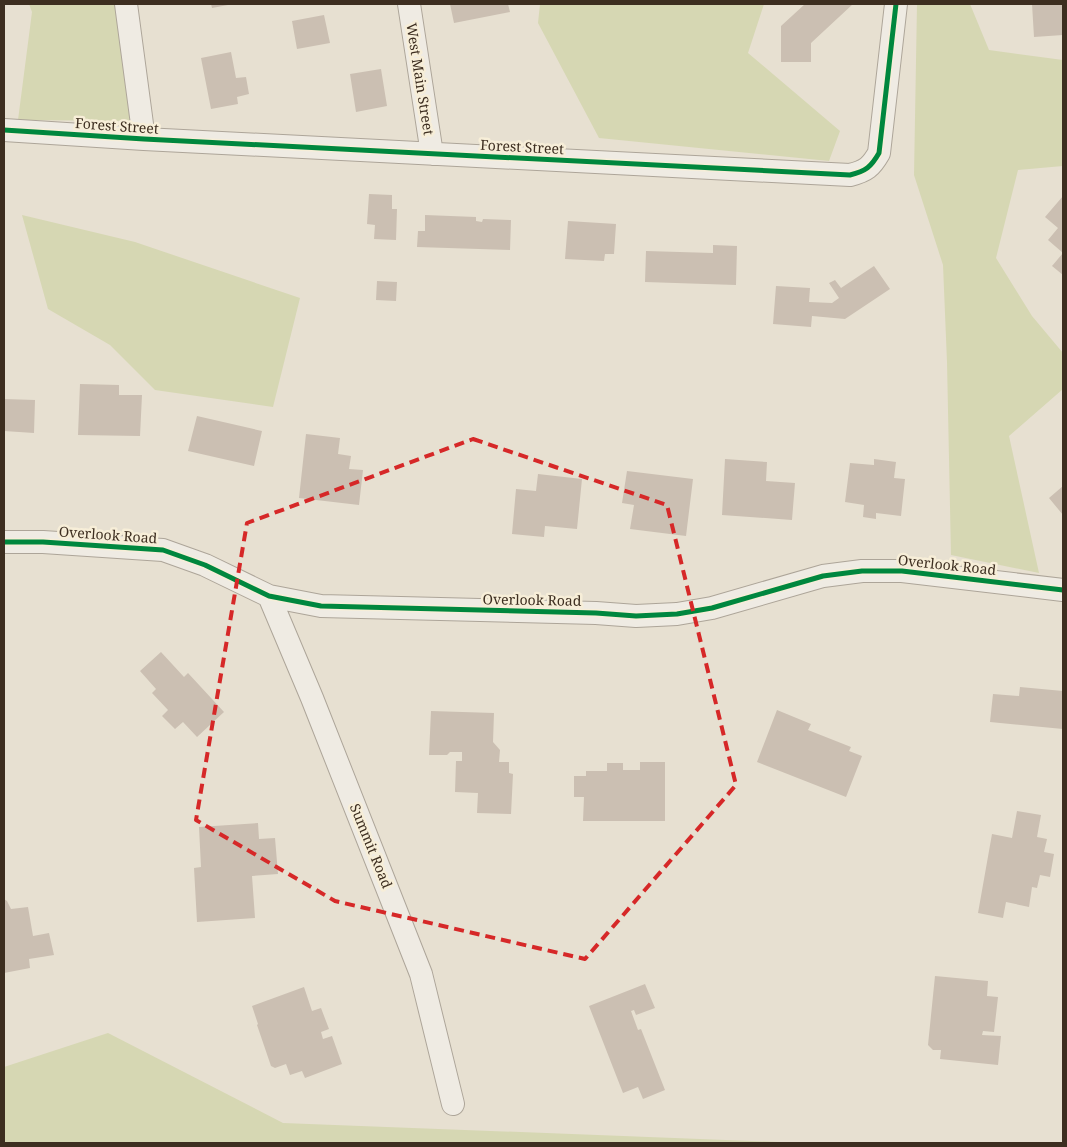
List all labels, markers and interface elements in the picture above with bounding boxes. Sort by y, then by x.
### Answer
street label: West Main Street [402,21,439,136]
street label: Forest Street [75,113,160,138]
street label: Forest Street [480,135,564,158]
street label: Overlook Road [58,522,158,547]
street label: Overlook Road [897,550,997,579]
street label: Overlook Road [483,589,582,610]
street label: Summit Road [346,801,397,891]

